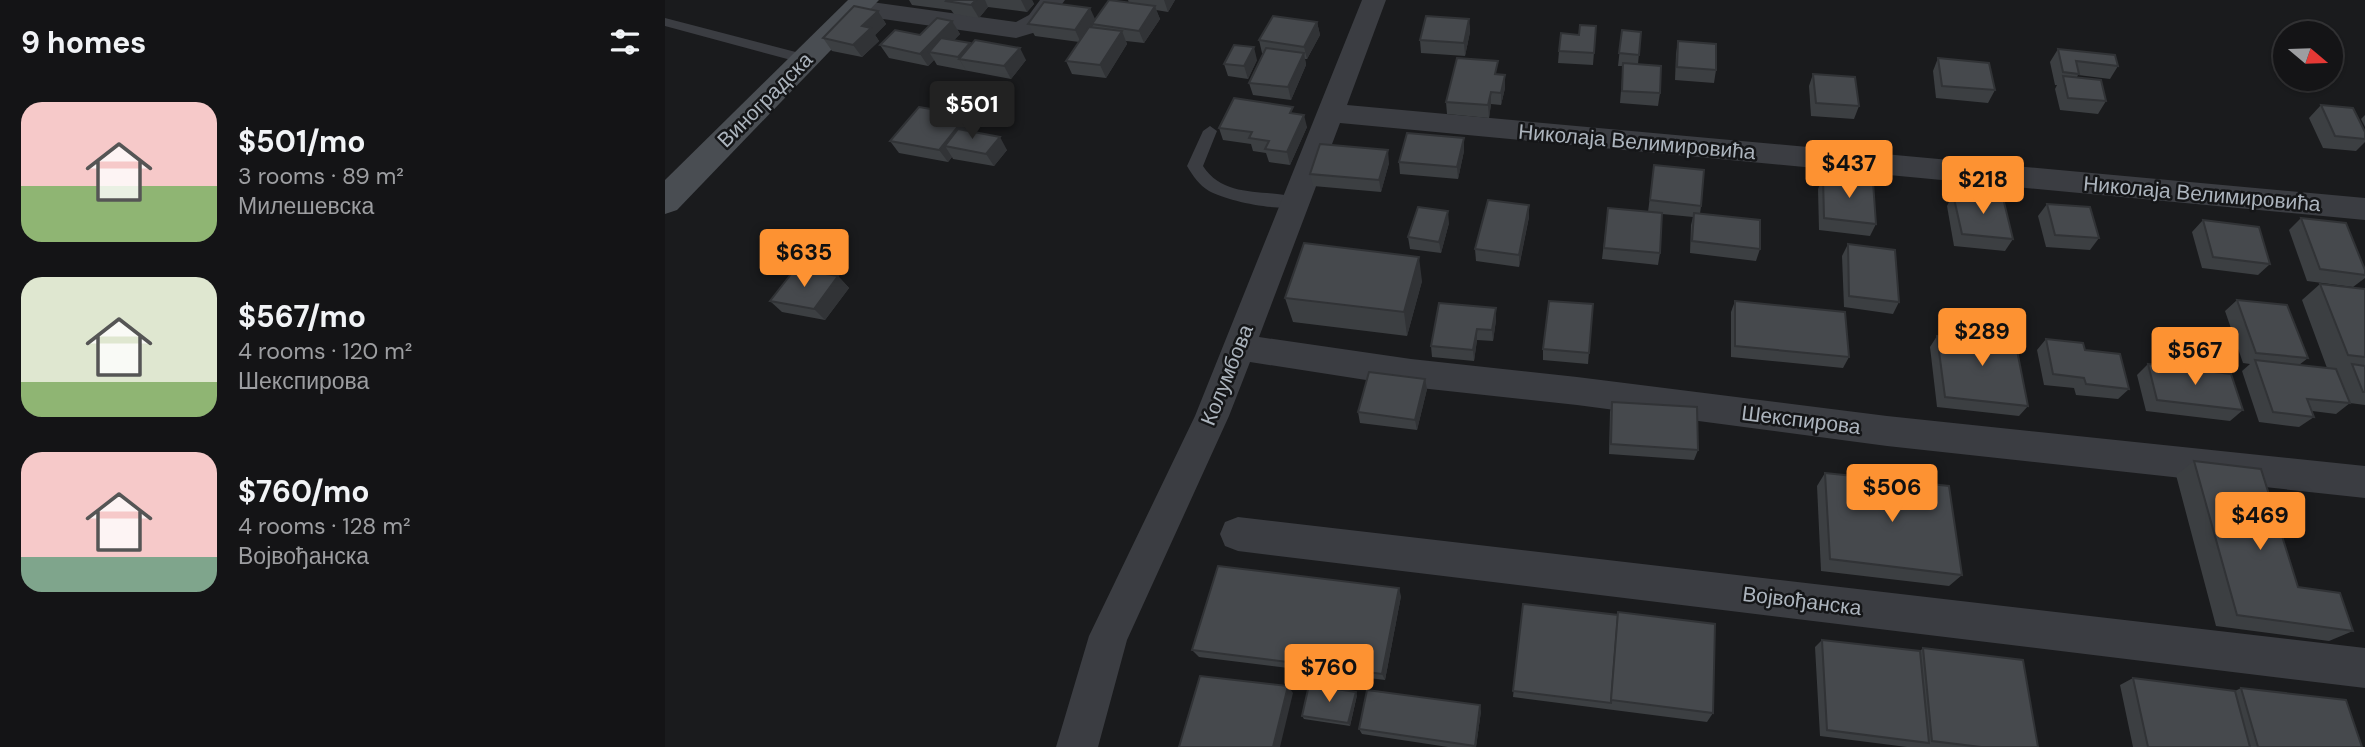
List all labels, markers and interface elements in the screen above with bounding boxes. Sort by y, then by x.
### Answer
north arrow [2273,21,2343,91]
map controls [2273,21,2343,91]
text: 9 homes [21,23,146,62]
icon: filters [606,23,644,61]
street label: Виноградска [711,46,819,154]
pin: $501 [931,82,1013,141]
text: $501 [946,89,998,119]
street label: Николаја Велимировића [1517,118,1757,166]
text: $501/mo [238,122,366,161]
icon: home [77,130,161,214]
pin: $437 [1808,140,1890,200]
text: $437 [1822,148,1876,178]
pin: $218 [1942,156,2024,216]
text: 3 rooms · 89 m² [238,161,404,191]
text: $218 [1958,164,2008,194]
street label: Николаја Велимировића [2082,170,2322,218]
text: Милешевска [238,191,374,221]
pin: $635 [763,230,845,289]
text: $635 [776,237,832,267]
text: $567/mo [238,297,366,336]
icon: home [77,305,161,389]
pin: $289 [1941,308,2023,368]
text: $289 [1954,316,2010,346]
street label: Колумбова [1194,320,1260,430]
pin: $567 [2154,328,2236,387]
text: $567 [2168,335,2222,365]
text: 4 rooms · 120 m² [238,336,412,366]
text: Шекспирова [238,366,369,396]
street label: Шекспирова [1740,399,1863,441]
pin: $506 [1851,464,1933,524]
text: $760/mo [238,472,370,511]
text: $506 [1863,472,1921,502]
icon: home [77,480,161,564]
pin: $469 [2219,492,2301,552]
text: $469 [2231,500,2289,530]
text: 4 rooms · 128 m² [238,511,410,541]
text: Војвођанска [238,541,369,571]
street label: Војвођанска [1741,580,1863,622]
pin: $760 [1288,644,1370,704]
text: $760 [1301,652,1357,682]

